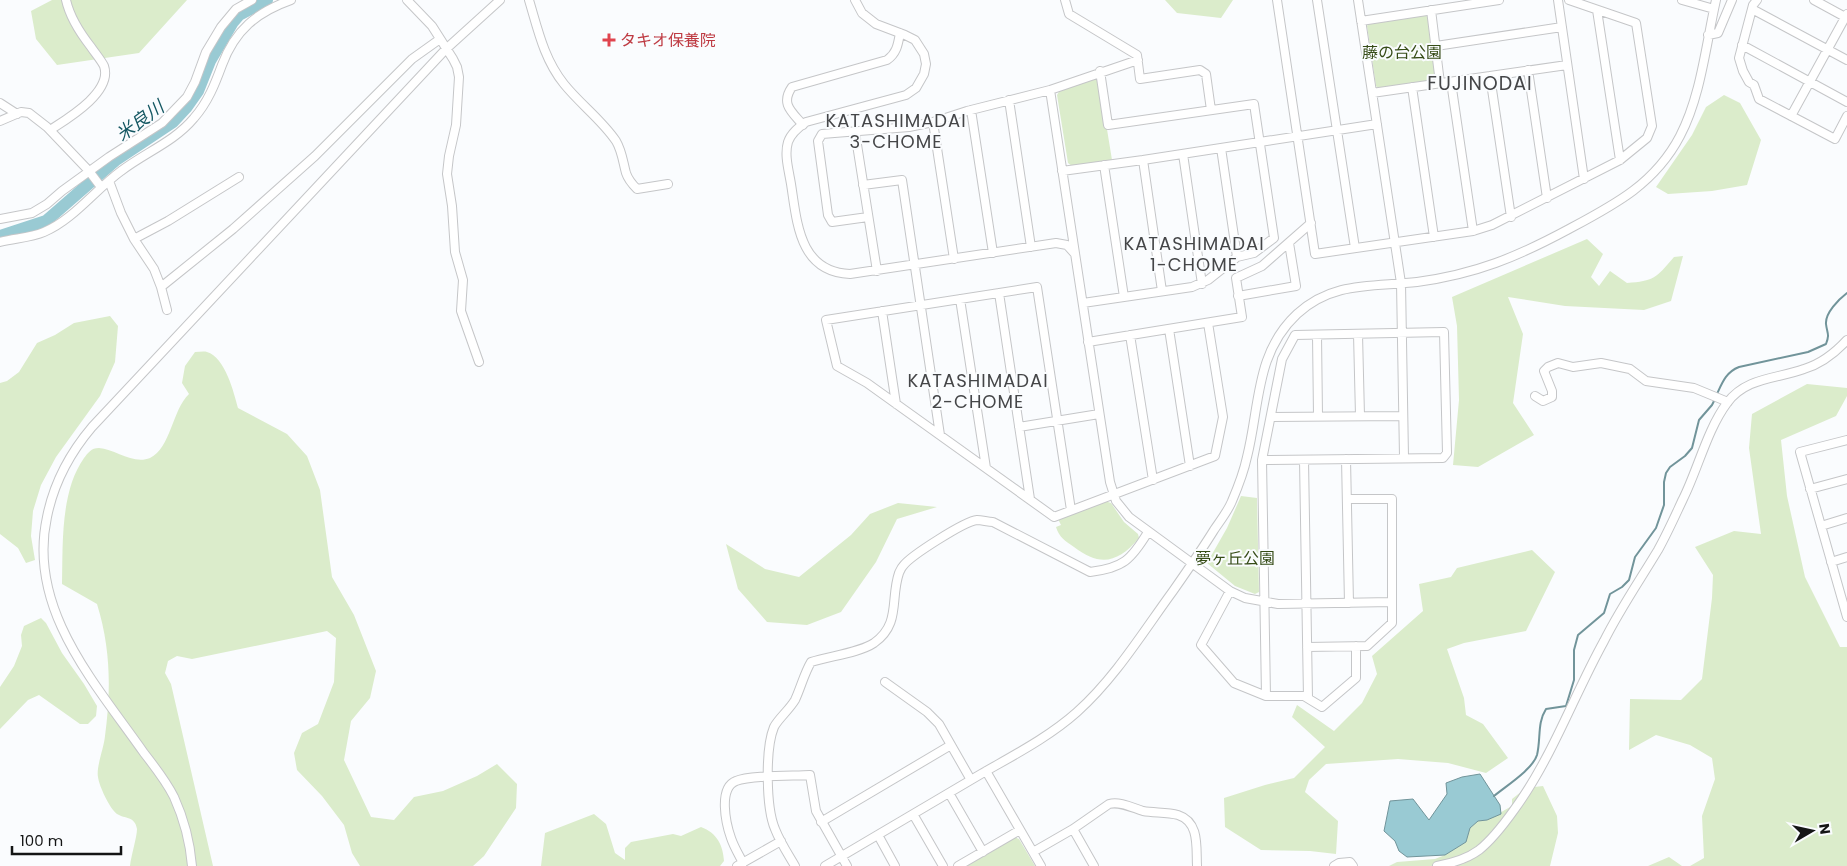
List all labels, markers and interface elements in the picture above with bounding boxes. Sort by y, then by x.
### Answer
place label: タキオ保養院 [620,29,716,52]
marker: タキオ保養院 [602,33,616,47]
park label: 藤の台公園 [1362,41,1442,64]
district label: FUJINODAI [1427,70,1533,97]
water label: 米良川 [111,93,171,147]
district label: KATASHIMADAI 3-CHOME [825,108,967,154]
district label: KATASHIMADAI 1-CHOME [1123,231,1265,277]
district label: KATASHIMADAI 2-CHOME [907,368,1049,414]
park label: 夢ヶ丘公園 [1195,547,1275,570]
north arrow [1787,806,1837,856]
text: N [1814,822,1836,836]
scale bar [12,824,121,856]
text: 100 m [20,830,63,851]

